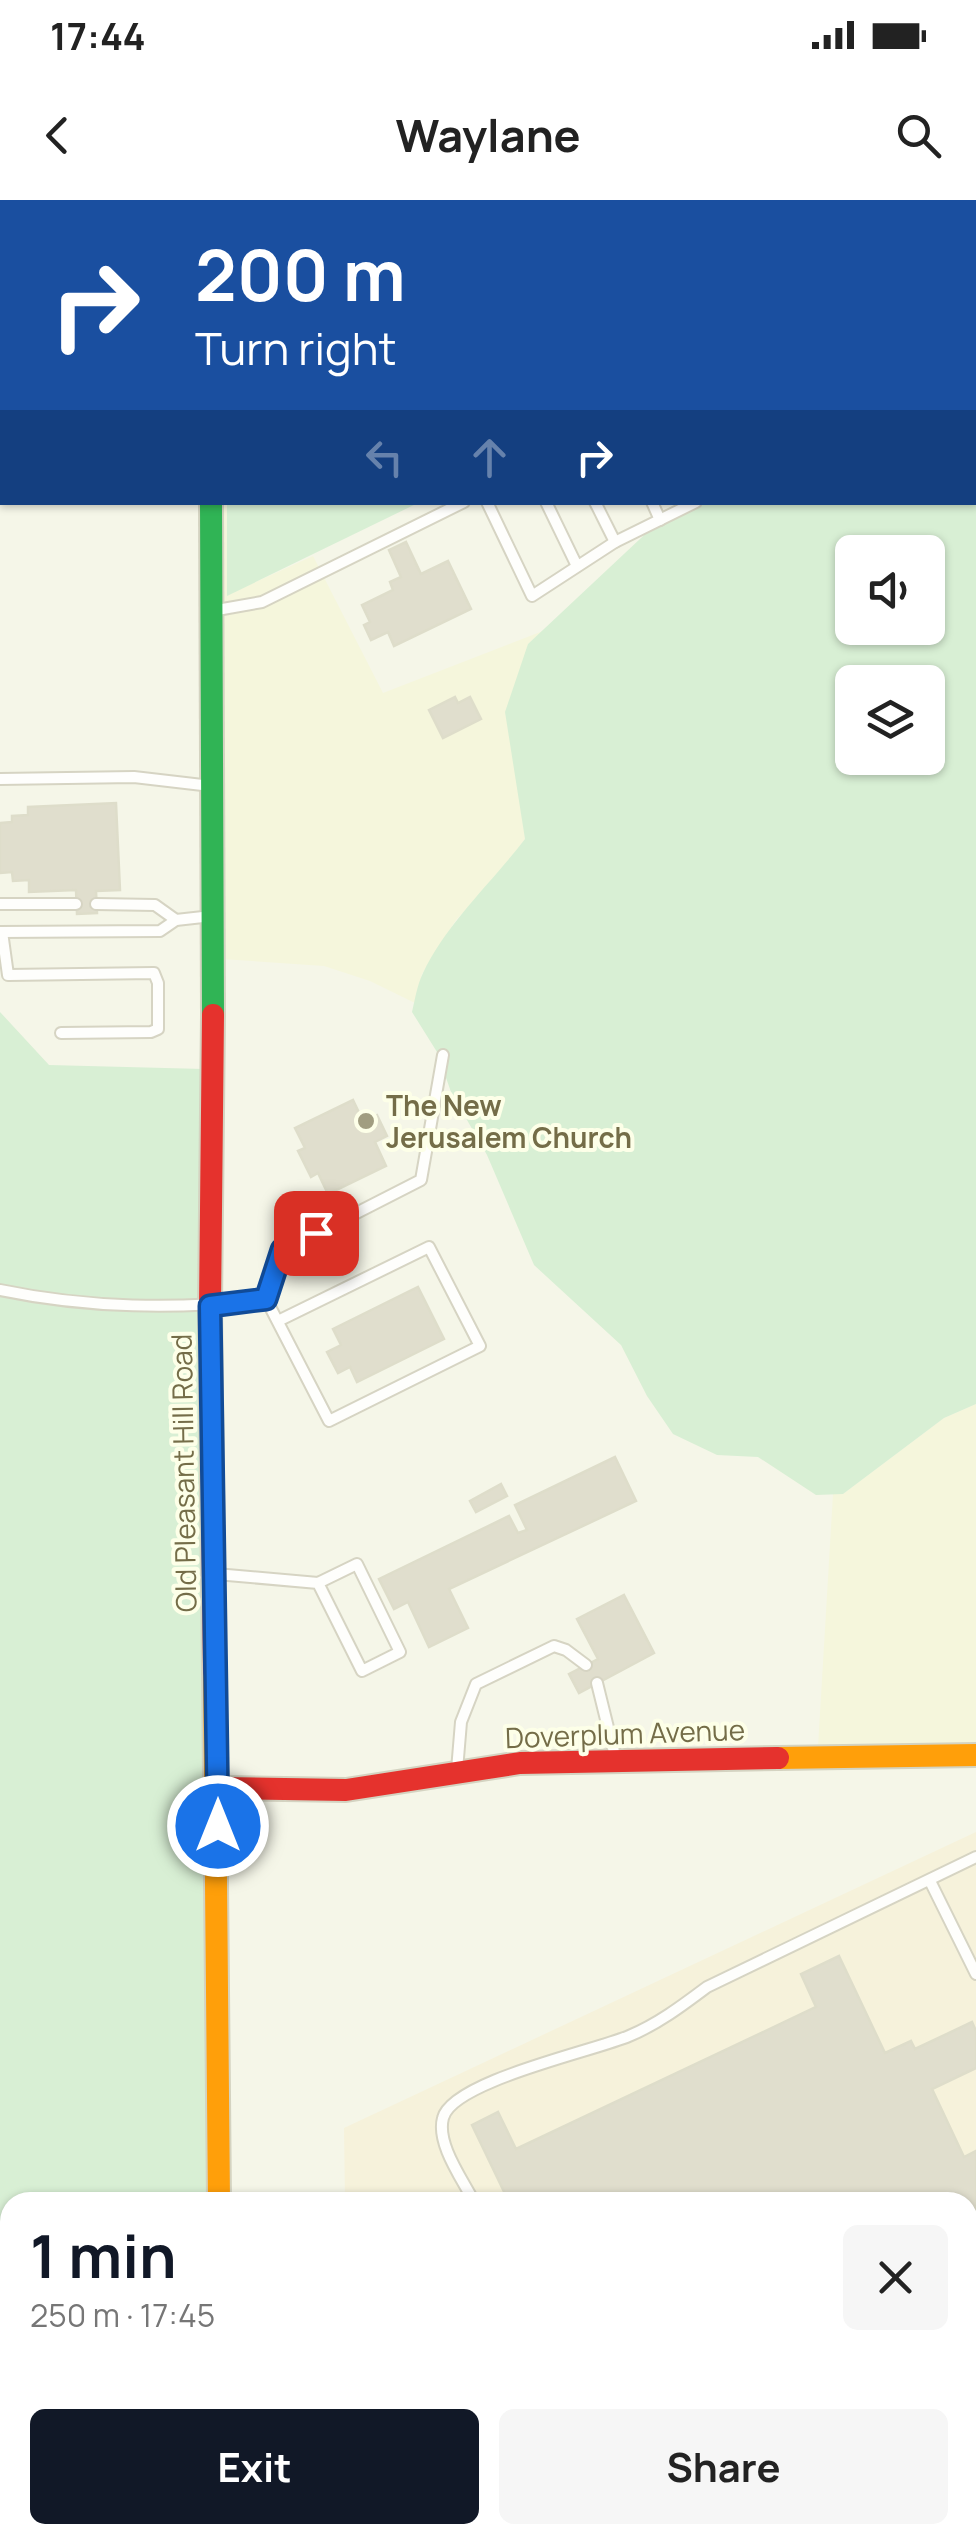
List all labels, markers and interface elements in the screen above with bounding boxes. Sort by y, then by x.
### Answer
text: 17:44 [50,9,146,61]
text: Waylane [395,104,581,166]
icon: back [30,108,85,163]
icon: search [891,108,946,163]
text: 200 m [195,226,406,322]
icon: right [30,240,160,370]
text: Turn right [195,317,396,379]
icon: left [357,430,412,485]
icon: ahead [462,430,517,485]
icon: right [567,430,622,485]
map controls [835,535,945,775]
button: sound [835,535,945,645]
button: layers [835,665,945,775]
place label: The New Jerusalem Church [386,1086,632,1156]
marker: The New Jerusalem Church [355,1110,377,1132]
pin [274,1191,359,1276]
icon: arrive [289,1206,344,1261]
street label: Old Pleasant Hill Road [162,1333,204,1613]
street label: Doverplum Avenue [504,1710,746,1756]
position arrow [166,1774,270,1878]
text: 1 min [30,2214,177,2296]
button: close [843,2225,948,2330]
text: 250 m · 17:45 [30,2293,215,2337]
button: Exit [30,2409,479,2524]
button: Share [499,2409,948,2524]

